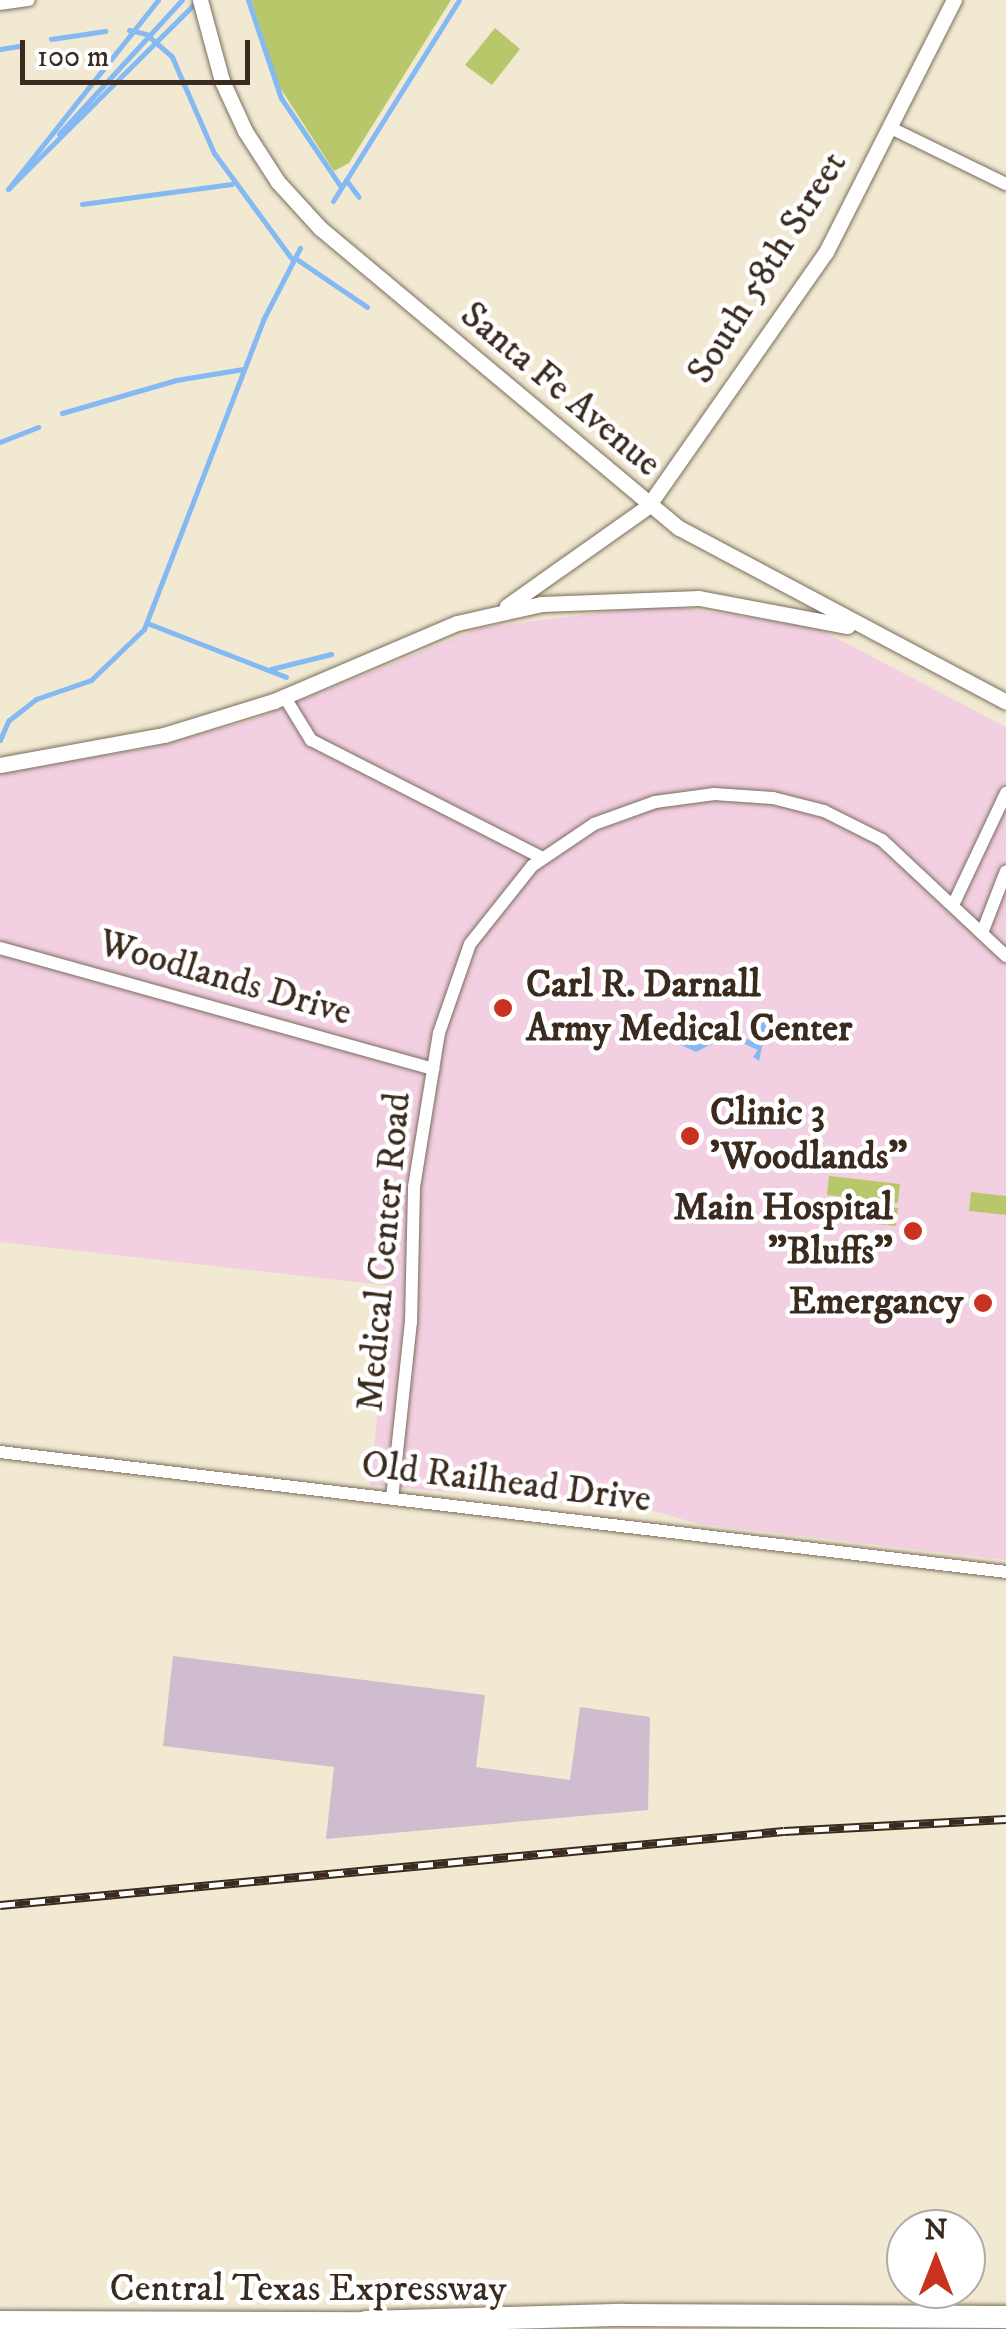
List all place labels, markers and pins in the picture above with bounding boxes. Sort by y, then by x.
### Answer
place label: Carl R. Darnall Army Medical Center [526,963,852,1052]
marker: Carl R. Darnall Army Medical Center [490,995,516,1021]
place label: Clinic 3 'Woodlands" [710,1091,907,1180]
marker: Clinic 3 'Woodlands" [679,1125,701,1147]
place label: Main Hospital "Bluffs" [673,1186,893,1276]
marker: Main Hospital "Bluffs" [902,1220,924,1242]
place label: Emergancy [789,1280,963,1326]
marker: Emergancy [972,1292,994,1314]

